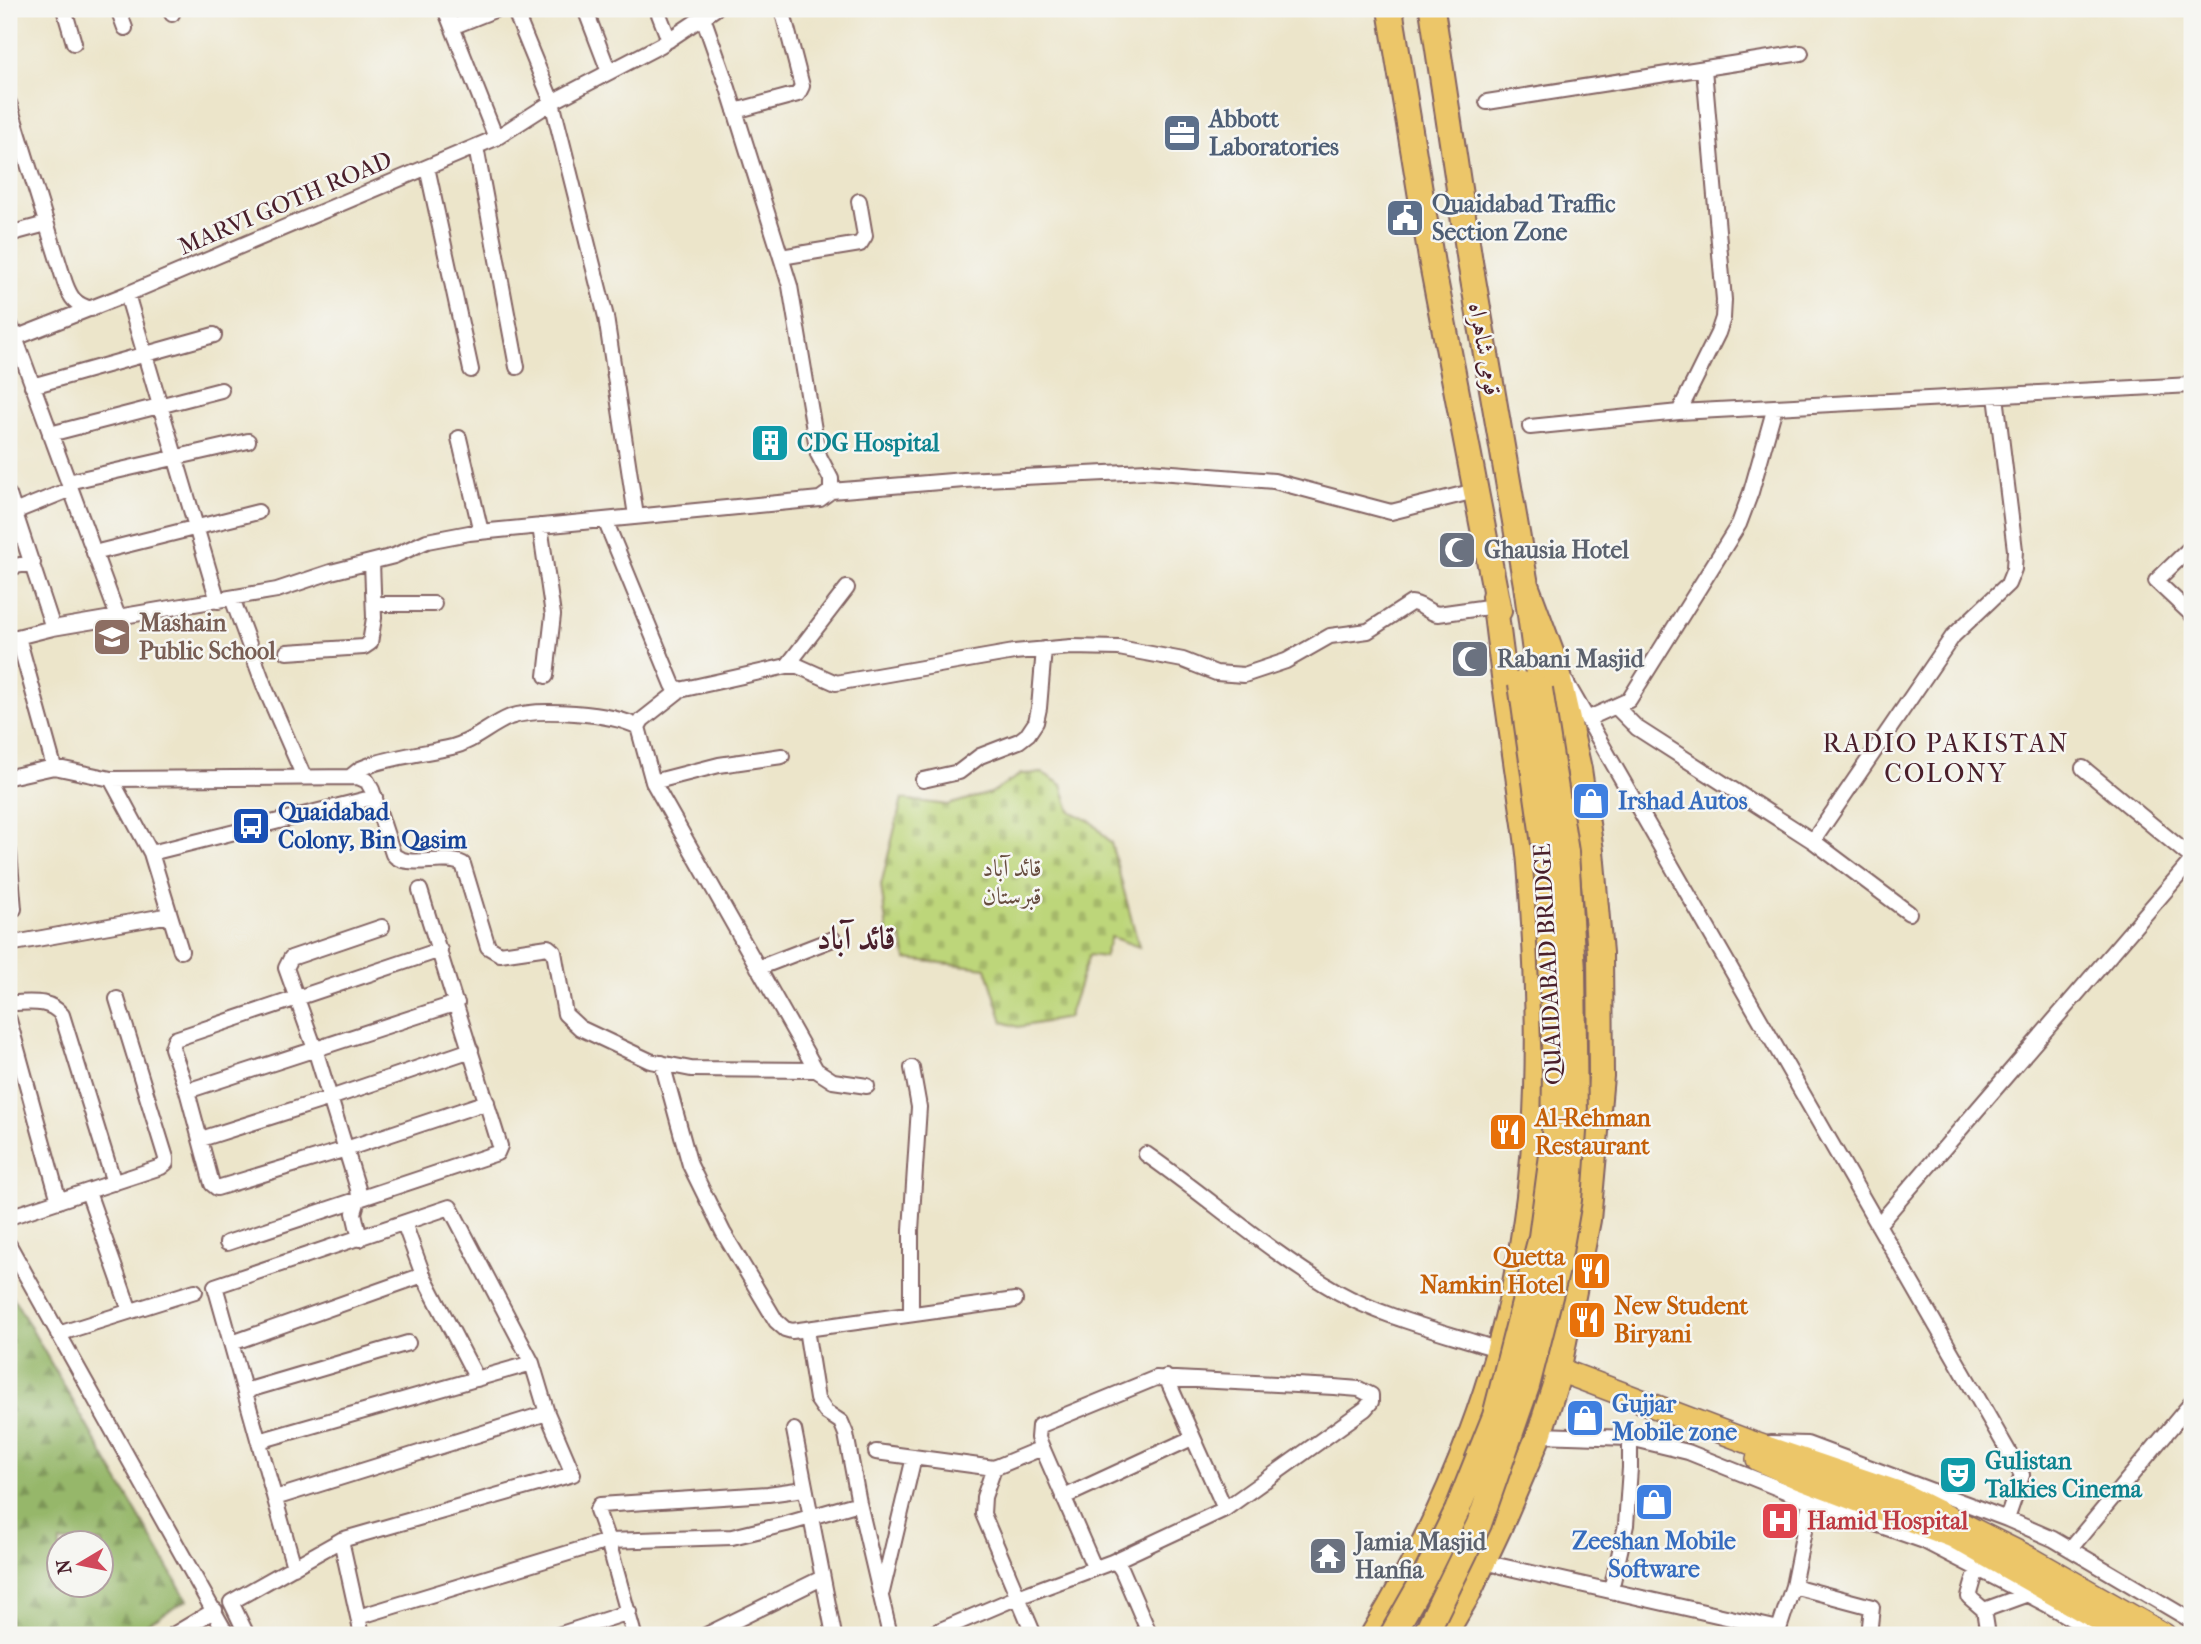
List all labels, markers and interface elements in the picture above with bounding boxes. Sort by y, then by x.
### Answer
place label: Abbott Laboratories [1207,105,1339,161]
office icon: Abbott Laboratories [1161,112,1203,154]
street label: MARVI GOTH ROAD [174,145,396,261]
place label: Quaidabad Traffic Section Zone [1432,190,1616,246]
public building icon: Quaidabad Traffic Section Zone [1384,197,1426,239]
street label: قومی شاہراہ [1462,301,1507,398]
building icon: CDG Hospital [749,422,791,464]
place label: CDG Hospital [797,429,940,457]
mosque icon: Ghausia Hotel [1436,529,1478,571]
place label: Ghausia Hotel [1484,536,1629,564]
place label: Mashain Public School [139,609,276,665]
school or university icon: Mashain Public School [91,616,133,658]
mosque icon: Rabani Masjid [1449,638,1491,680]
place label: Rabani Masjid [1497,645,1645,673]
district label: RADIO PAKISTAN COLONY [1823,728,2069,789]
shop icon: Irshad Autos [1570,780,1612,822]
place label: Irshad Autos [1618,787,1748,815]
place label: Quaidabad Colony, Bin Qasim [278,798,468,854]
bus stop icon: Quaidabad Colony, Bin Qasim [230,805,272,847]
street label: QUAIDABAD BRIDGE [1528,842,1568,1086]
park label: قائد آباد قبرستان [982,854,1042,911]
district label: قائد آباد [816,919,896,957]
place label: Al-Rehman Restaurant [1533,1104,1652,1160]
restaurant icon: Al-Rehman Restaurant [1487,1111,1529,1153]
place label: Quetta Namkin Hotel [1420,1243,1566,1299]
restaurant icon: Quetta Namkin Hotel [1571,1250,1613,1292]
place label: New Student Biryani [1614,1292,1749,1348]
restaurant icon: New Student Biryani [1566,1299,1608,1341]
place label: Gujjar Mobile zone [1612,1390,1737,1446]
shop icon: Gujjar Mobile zone [1564,1397,1606,1439]
place label: Gulistan Talkies Cinema [1984,1447,2143,1503]
theatre icon: Gulistan Talkies Cinema [1937,1454,1979,1496]
shop icon: Zeeshan Mobile Software [1633,1481,1675,1523]
hospital icon: Hamid Hospital [1759,1500,1801,1542]
place label: Hamid Hospital [1807,1507,1968,1535]
place label: Zeeshan Mobile Software [1572,1527,1736,1583]
north arrow [46,1528,116,1598]
place label: Jamia Masjid Hanfia [1353,1528,1487,1584]
temple icon: Jamia Masjid Hanfia [1307,1535,1349,1577]
text: N [52,1557,76,1576]

